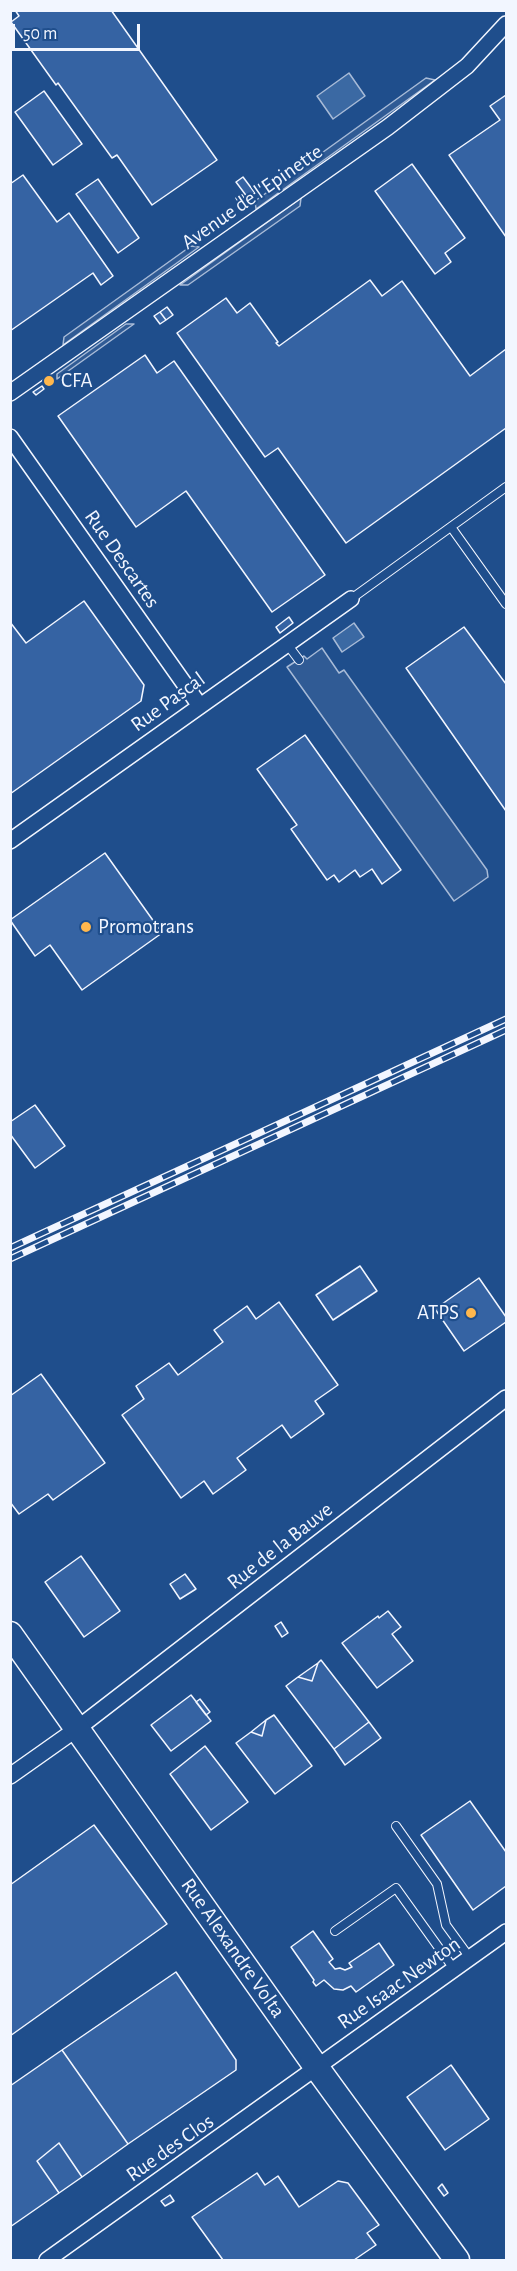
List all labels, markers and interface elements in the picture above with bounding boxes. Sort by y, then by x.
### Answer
scale bar [15,12,142,50]
text: 50 m [23,25,57,43]
street label: Avenue de l'Epinette [177,139,327,255]
place label: CFA [61,368,93,394]
marker: CFA [42,374,56,388]
street label: Rue Descartes [79,505,165,613]
street label: Rue Pascal [126,667,210,737]
place label: Promotrans [98,914,194,940]
marker: Promotrans [79,920,93,934]
place label: ATPS [417,1300,459,1326]
marker: ATPS [464,1306,478,1320]
street label: Rue de la Bauve [222,1497,338,1595]
street label: Rue Alexandre Volta [175,1873,291,2023]
street label: Rue Isaac Newton [333,1931,465,2035]
street label: Rue des Clos [121,2109,219,2187]

